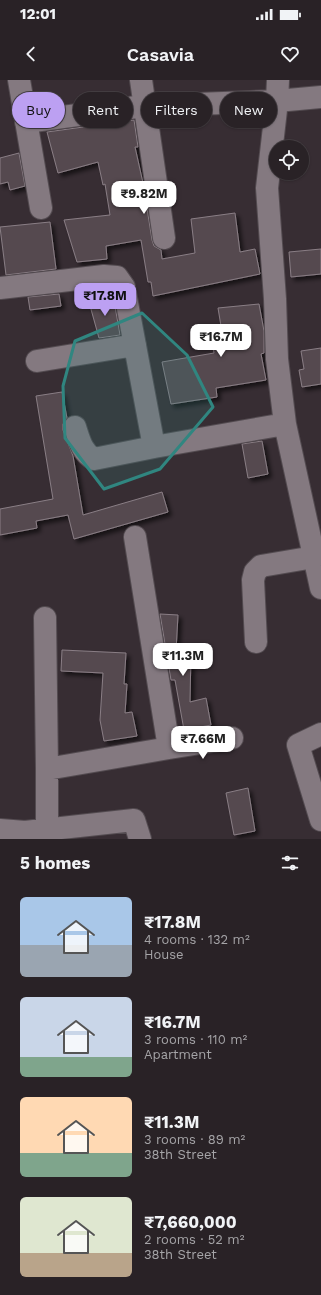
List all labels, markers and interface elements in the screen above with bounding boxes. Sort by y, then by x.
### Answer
text: 12:01 [20,5,56,23]
icon: back [20,43,42,65]
icon: heart [279,43,301,65]
text: Casavia [127,44,194,65]
chip: Buy [12,92,65,128]
chip: Rent [73,92,133,128]
chip: Filters [141,92,212,128]
chip: New [220,92,277,128]
map controls [269,140,309,180]
button: locate [269,140,309,180]
pin: ₹9.82M [111,181,177,215]
text: ₹9.82M [120,186,168,201]
pin: ₹17.8M [72,283,138,317]
text: ₹17.8M [83,288,127,303]
pin: ₹16.7M [188,324,254,358]
text: ₹16.7M [199,329,243,344]
pin: ₹11.3M [150,643,216,677]
text: ₹11.3M [162,648,204,663]
pin: ₹7.66M [170,726,236,760]
text: ₹7.66M [180,731,226,746]
icon: filters [279,852,301,874]
text: 5 homes [20,853,90,873]
text: ₹17.8M [144,912,201,932]
icon: home [52,913,100,961]
text: 4 rooms · 132 m² [144,932,250,947]
text: House [144,947,184,962]
text: ₹16.7M [144,1012,201,1032]
icon: home [52,1013,100,1061]
text: 3 rooms · 110 m² [144,1032,247,1047]
text: Apartment [144,1047,212,1062]
text: ₹11.3M [144,1112,199,1132]
icon: home [52,1113,100,1161]
text: 3 rooms · 89 m² [144,1132,245,1147]
text: 38th Street [144,1147,217,1162]
text: ₹7,660,000 [144,1212,237,1232]
icon: home [52,1213,100,1261]
text: 2 rooms · 52 m² [144,1232,244,1247]
text: 38th Street [144,1247,217,1262]

